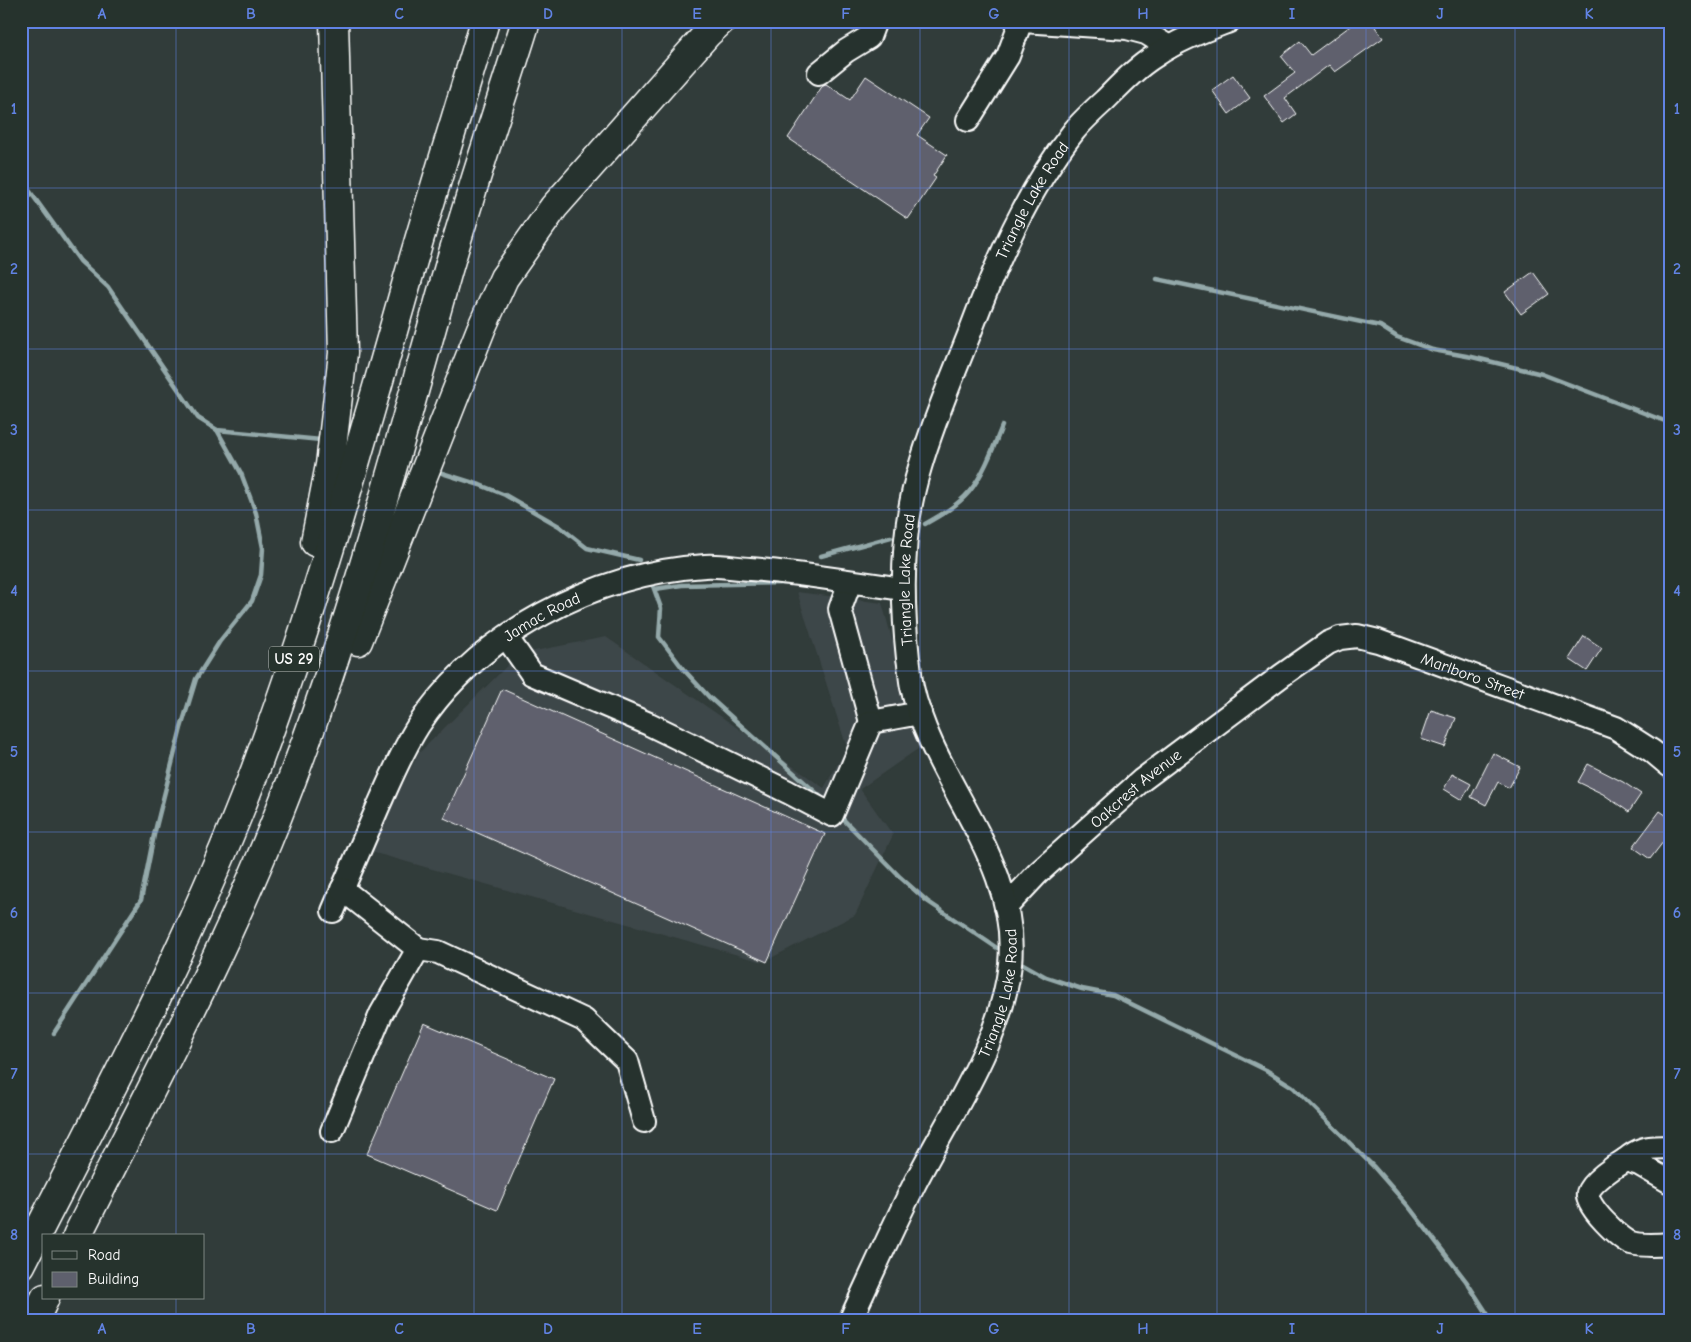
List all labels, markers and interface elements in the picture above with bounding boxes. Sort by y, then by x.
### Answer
text: A [98,5,107,23]
text: B [246,5,256,23]
text: C [394,5,404,23]
text: D [543,5,553,23]
text: E [692,5,702,23]
text: F [841,5,851,23]
text: G [988,5,1000,23]
text: H [1137,5,1149,23]
text: I [1289,5,1295,23]
text: J [1436,5,1444,23]
text: K [1584,5,1594,23]
text: 1 [11,100,17,118]
text: 1 [1674,100,1680,118]
street label: Triangle Lake Road [993,139,1073,262]
text: 2 [10,260,18,278]
text: 2 [1673,260,1681,278]
text: 3 [10,421,18,439]
text: 3 [1673,421,1681,439]
street label: Triangle Lake Road [896,513,919,647]
text: 4 [10,582,18,600]
text: 4 [1673,582,1681,600]
street label: Jamac Road [500,589,583,646]
road number: US 29 [269,646,319,672]
street label: Marlboro Street [1418,650,1527,704]
text: 5 [10,743,18,761]
text: 5 [1673,743,1681,761]
street label: Oakcrest Avenue [1087,746,1185,832]
text: 6 [10,904,18,922]
text: 6 [1673,904,1681,922]
street label: Triangle Lake Road [975,928,1021,1061]
text: 7 [10,1065,18,1083]
text: 7 [1673,1065,1681,1083]
text: 8 [10,1226,18,1244]
text: 8 [1673,1226,1681,1244]
legend [42,1234,205,1300]
text: Road [88,1246,120,1264]
text: Building [88,1270,139,1288]
text: A [98,1320,107,1338]
text: B [246,1320,256,1338]
text: C [394,1320,404,1338]
text: D [543,1320,553,1338]
text: E [692,1320,702,1338]
text: F [841,1320,851,1338]
text: G [988,1320,1000,1338]
text: H [1137,1320,1149,1338]
text: I [1289,1320,1295,1338]
text: J [1436,1320,1444,1338]
text: K [1584,1320,1594,1338]

